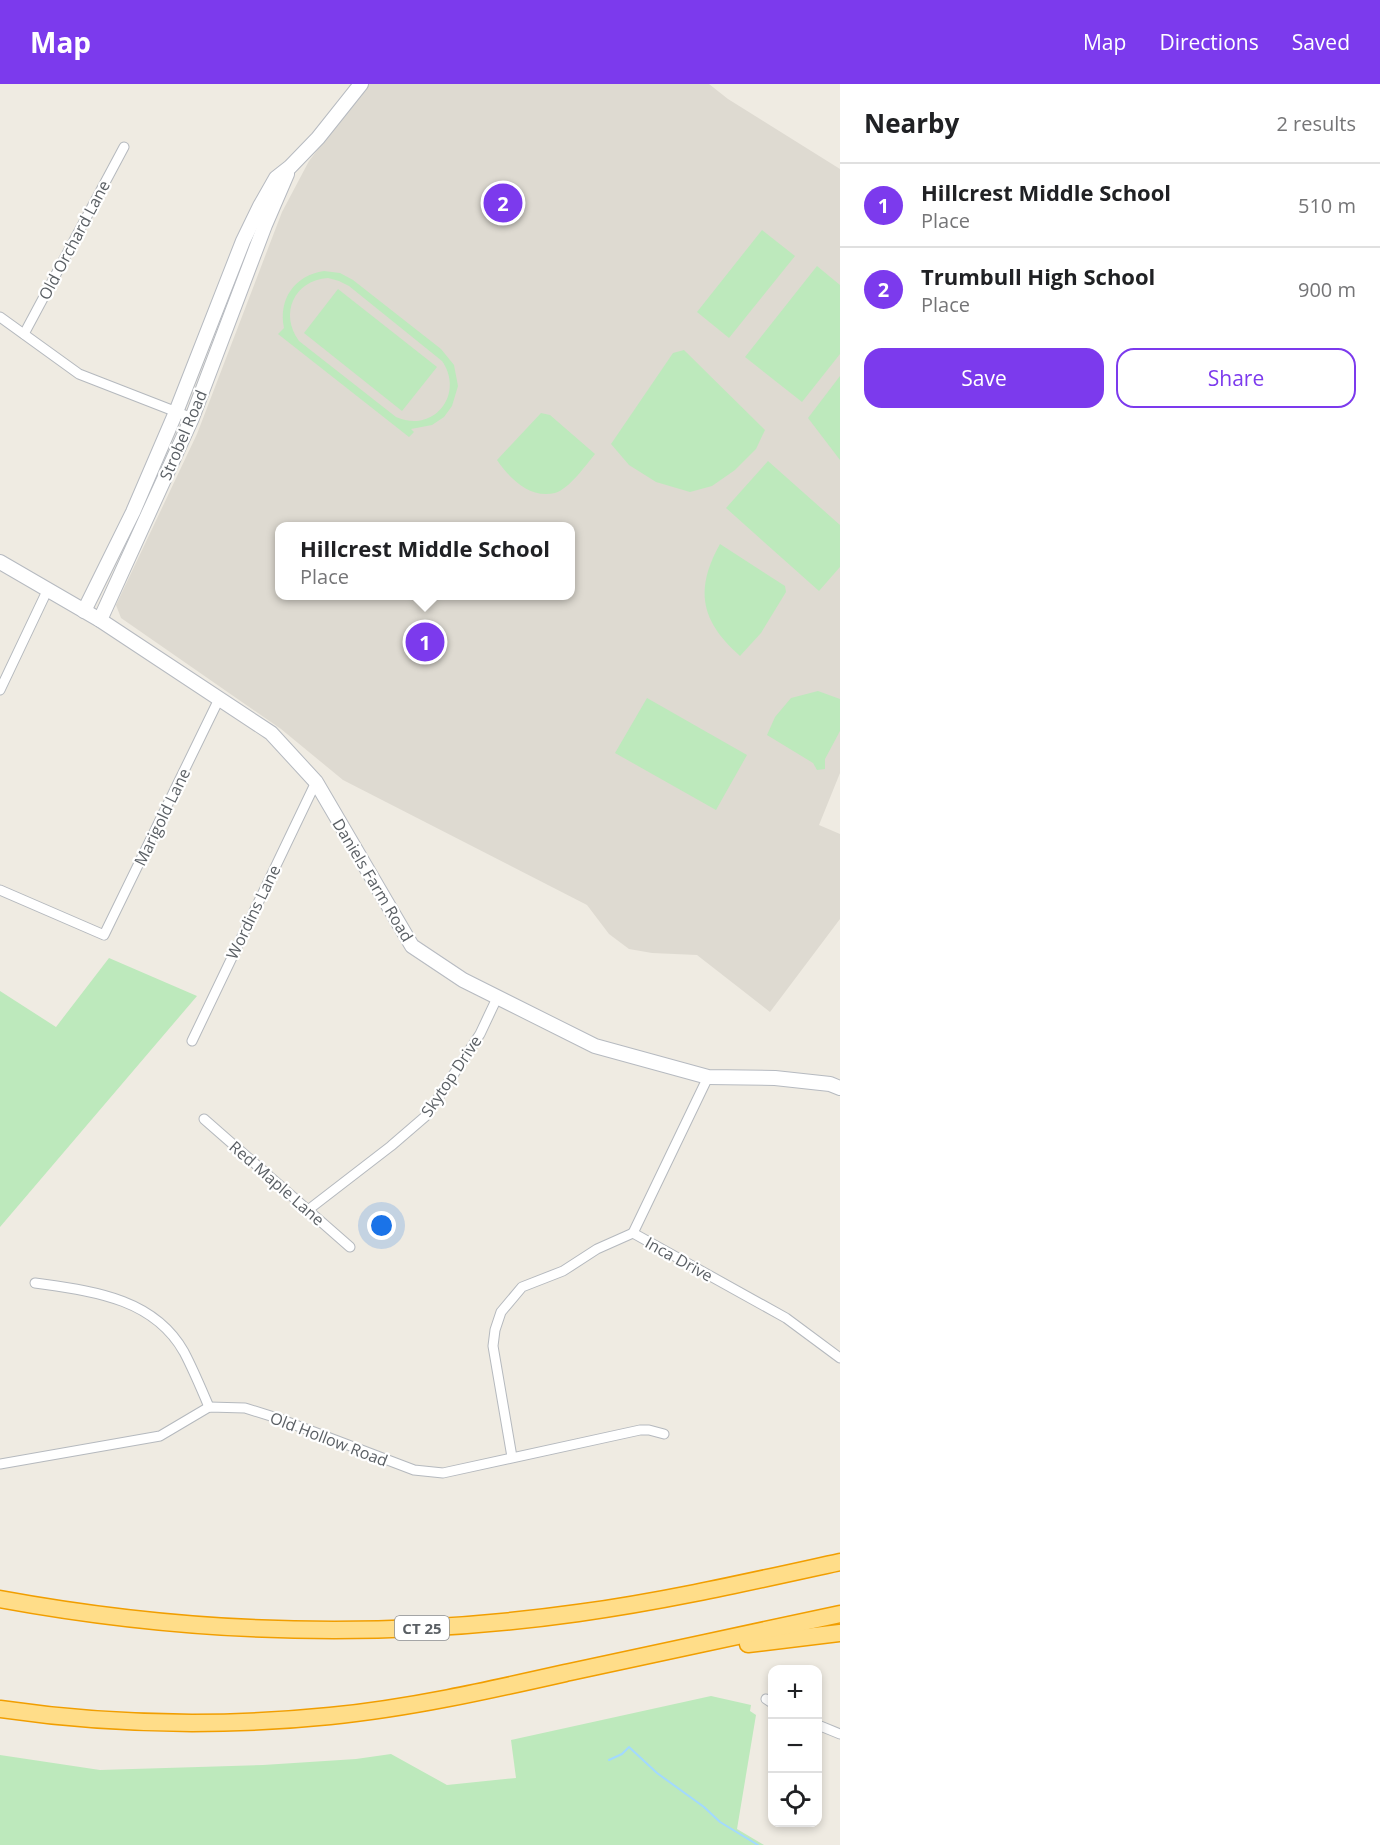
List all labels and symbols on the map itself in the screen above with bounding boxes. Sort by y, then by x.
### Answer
street label: Old Orchard Lane [33,176,115,304]
pin: 2 [484,180,522,226]
street label: Strobel Road [154,387,212,483]
pin: 1 [406,620,444,664]
street label: Marigold Lane [129,764,195,870]
street label: Daniels Farm Road [328,814,418,946]
street label: Wordins Lane [221,861,285,963]
street label: Skytop Drive [416,1031,486,1121]
street label: Red Maple Lane [225,1136,329,1230]
your location [367,1211,396,1240]
street label: Inca Drive [641,1231,717,1287]
street label: Old Hollow Road [267,1406,391,1472]
road number: CT 25 [395,1616,449,1640]

